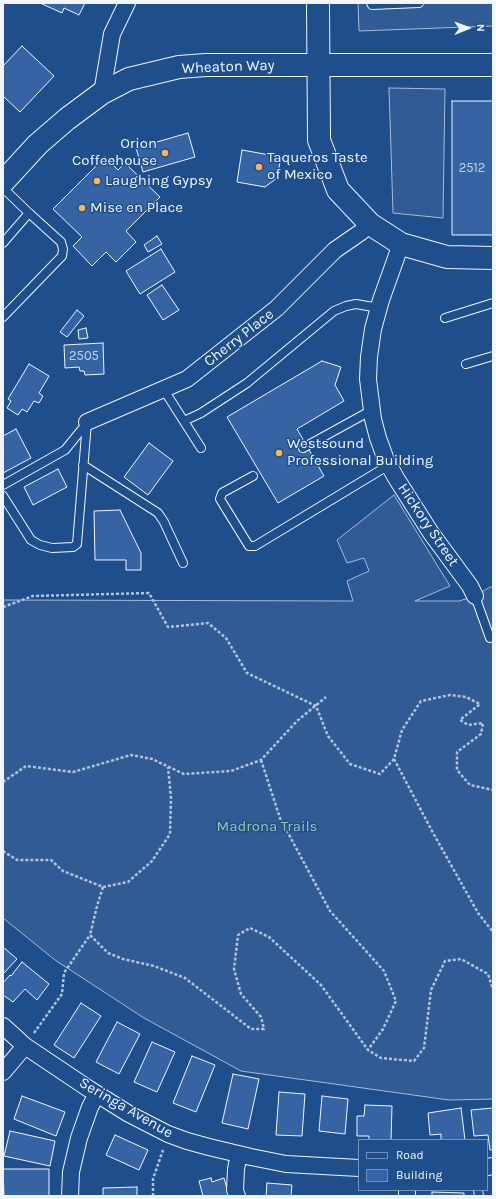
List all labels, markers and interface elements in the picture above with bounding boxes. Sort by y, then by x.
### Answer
north arrow [448,8,488,48]
text: N [474,24,487,32]
street label: Wheaton Way [181,56,275,78]
place label: Orion Coffeehouse [72,135,157,170]
marker: Orion Coffeehouse [160,148,170,158]
place label: Taqueros Taste of Mexico [267,149,368,184]
house number: 2512 [459,160,485,176]
marker: Taqueros Taste of Mexico [254,162,264,172]
place label: Laughing Gypsy [105,172,212,190]
marker: Laughing Gypsy [92,176,102,186]
place label: Mise en Place [90,199,183,217]
marker: Mise en Place [77,203,87,213]
street label: Cherry Place [201,305,277,371]
house number: 2505 [69,348,99,364]
place label: Westsound Professional Building [287,435,433,470]
marker: Westsound Professional Building [274,448,284,458]
street label: Hickory Street [394,480,462,570]
park label: Madrona Trails [217,818,317,836]
street label: Seringa Avenue [76,1074,176,1142]
legend [358,1139,488,1191]
text: Road [396,1148,424,1162]
text: Building [396,1168,442,1182]

